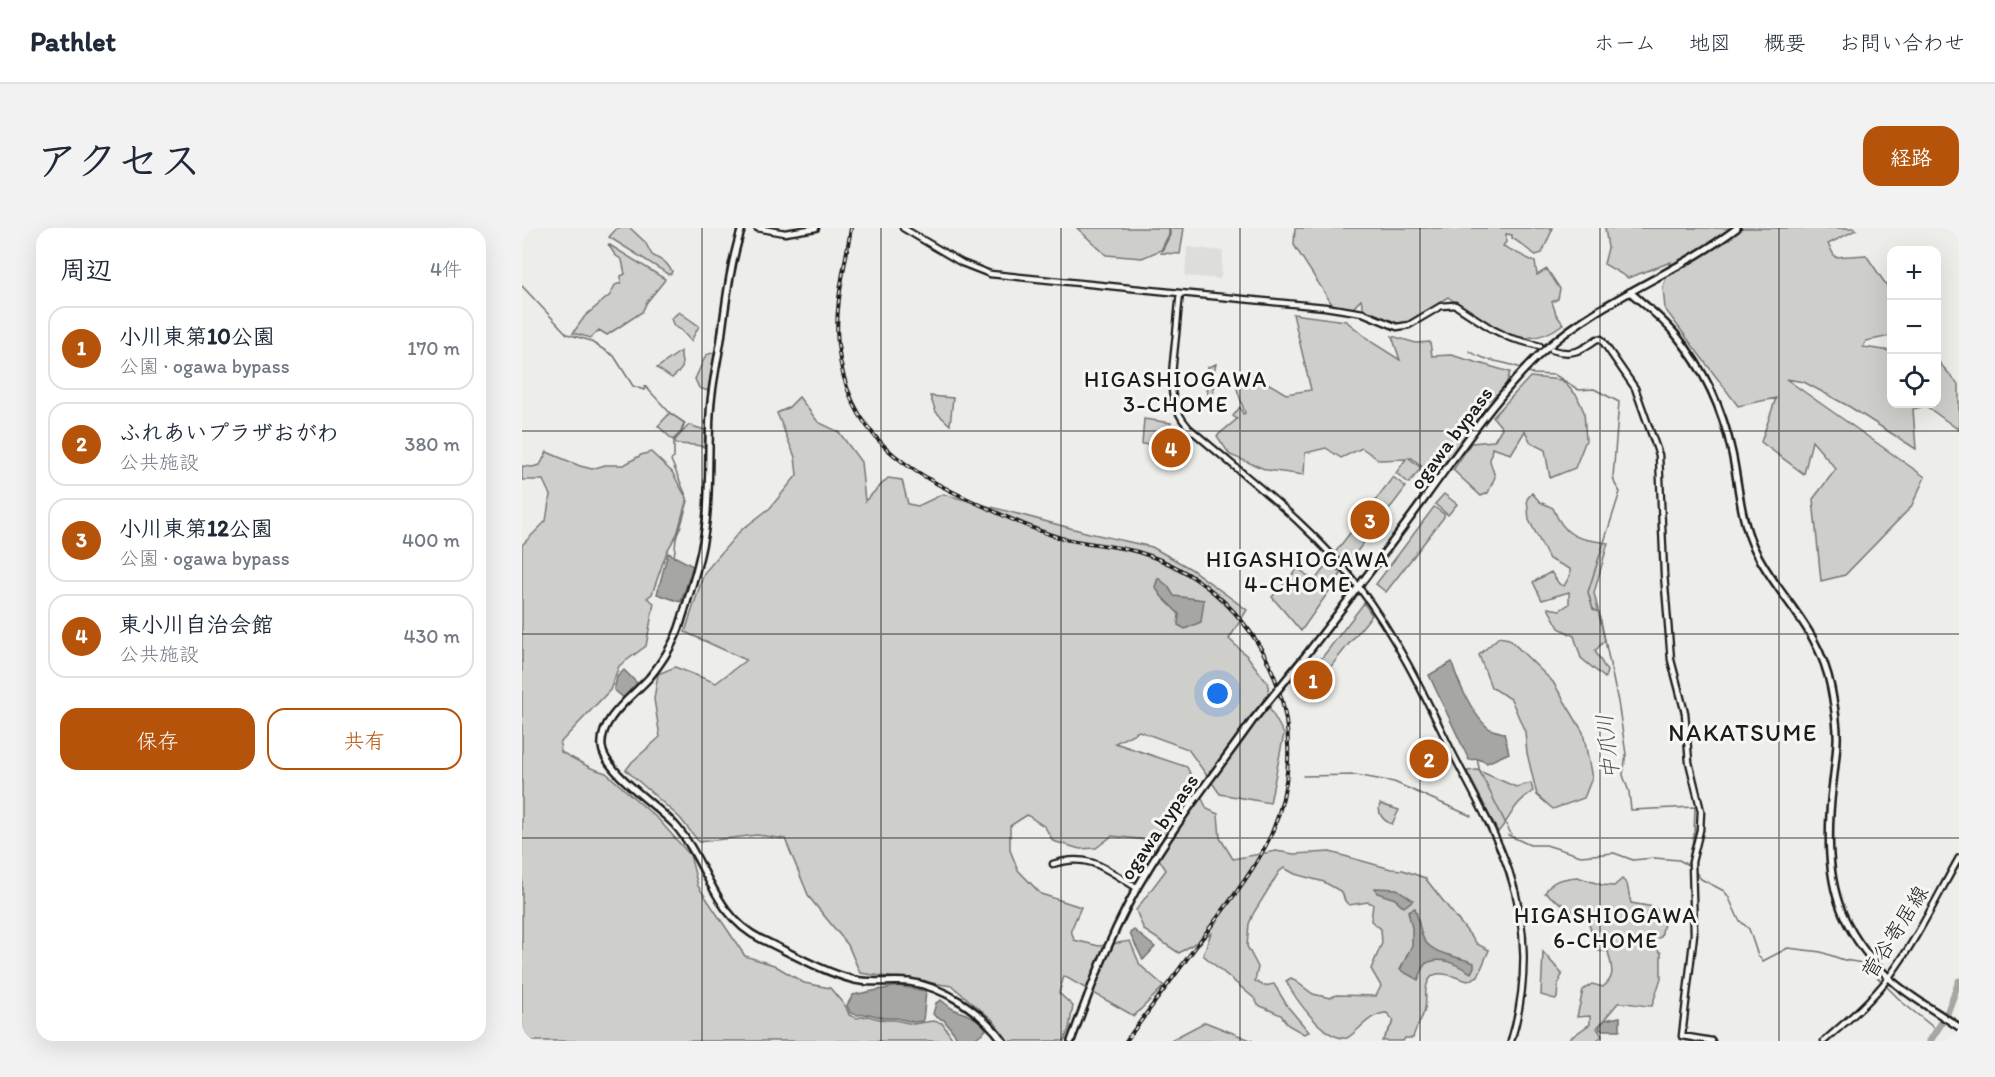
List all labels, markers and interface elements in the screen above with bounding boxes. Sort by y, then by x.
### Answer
text: Pathlet [30,24,116,58]
text: ホーム [1594,30,1656,55]
text: 地図 [1689,30,1731,55]
text: 概要 [1764,30,1806,55]
text: お問い合わせ [1839,30,1965,55]
button: 経路 [1863,126,1959,186]
text: アクセス [36,135,201,186]
map controls [1887,246,1941,408]
button: + [1887,246,1941,300]
text: 周辺 [60,254,112,286]
text: 4件 [430,257,462,281]
button: − [1887,300,1941,354]
text: 小川東第10公園 [119,323,275,350]
text: 1 [77,336,86,360]
text: 170 m [407,336,460,360]
text: 公園 · ogawa bypass [119,354,290,378]
button: locate [1887,354,1941,408]
district label: HIGASHIOGAWA 3-CHOME [1084,366,1268,418]
street label: ogawa bypass [1404,381,1498,494]
text: ふれあいプラザおがわ [119,419,339,446]
pin: 4 [1152,426,1190,470]
text: 2 [76,432,87,456]
text: 380 m [405,432,460,456]
text: 公共施設 [119,450,199,474]
pin: 3 [1350,498,1390,542]
text: 小川東第12公園 [119,515,273,542]
text: 3 [76,528,87,552]
text: 400 m [402,528,460,552]
text: 公園 · ogawa bypass [119,546,290,570]
district label: HIGASHIOGAWA 4-CHOME [1206,546,1390,598]
text: 東小川自治会館 [119,611,273,638]
text: 4 [75,624,88,648]
text: 430 m [403,624,460,648]
text: 公共施設 [119,642,199,666]
pin: 1 [1294,658,1332,702]
your location [1203,679,1232,708]
button: 保存 [60,708,255,770]
button: 共有 [267,708,462,770]
water label: 中爪川 [1591,713,1624,781]
district label: NAKATSUME [1668,718,1818,747]
pin: 2 [1410,736,1448,782]
street label: ogawa bypass [1114,769,1203,885]
street label: 菅谷寄居線 [1856,881,1933,983]
district label: HIGASHIOGAWA 6-CHOME [1514,902,1698,954]

